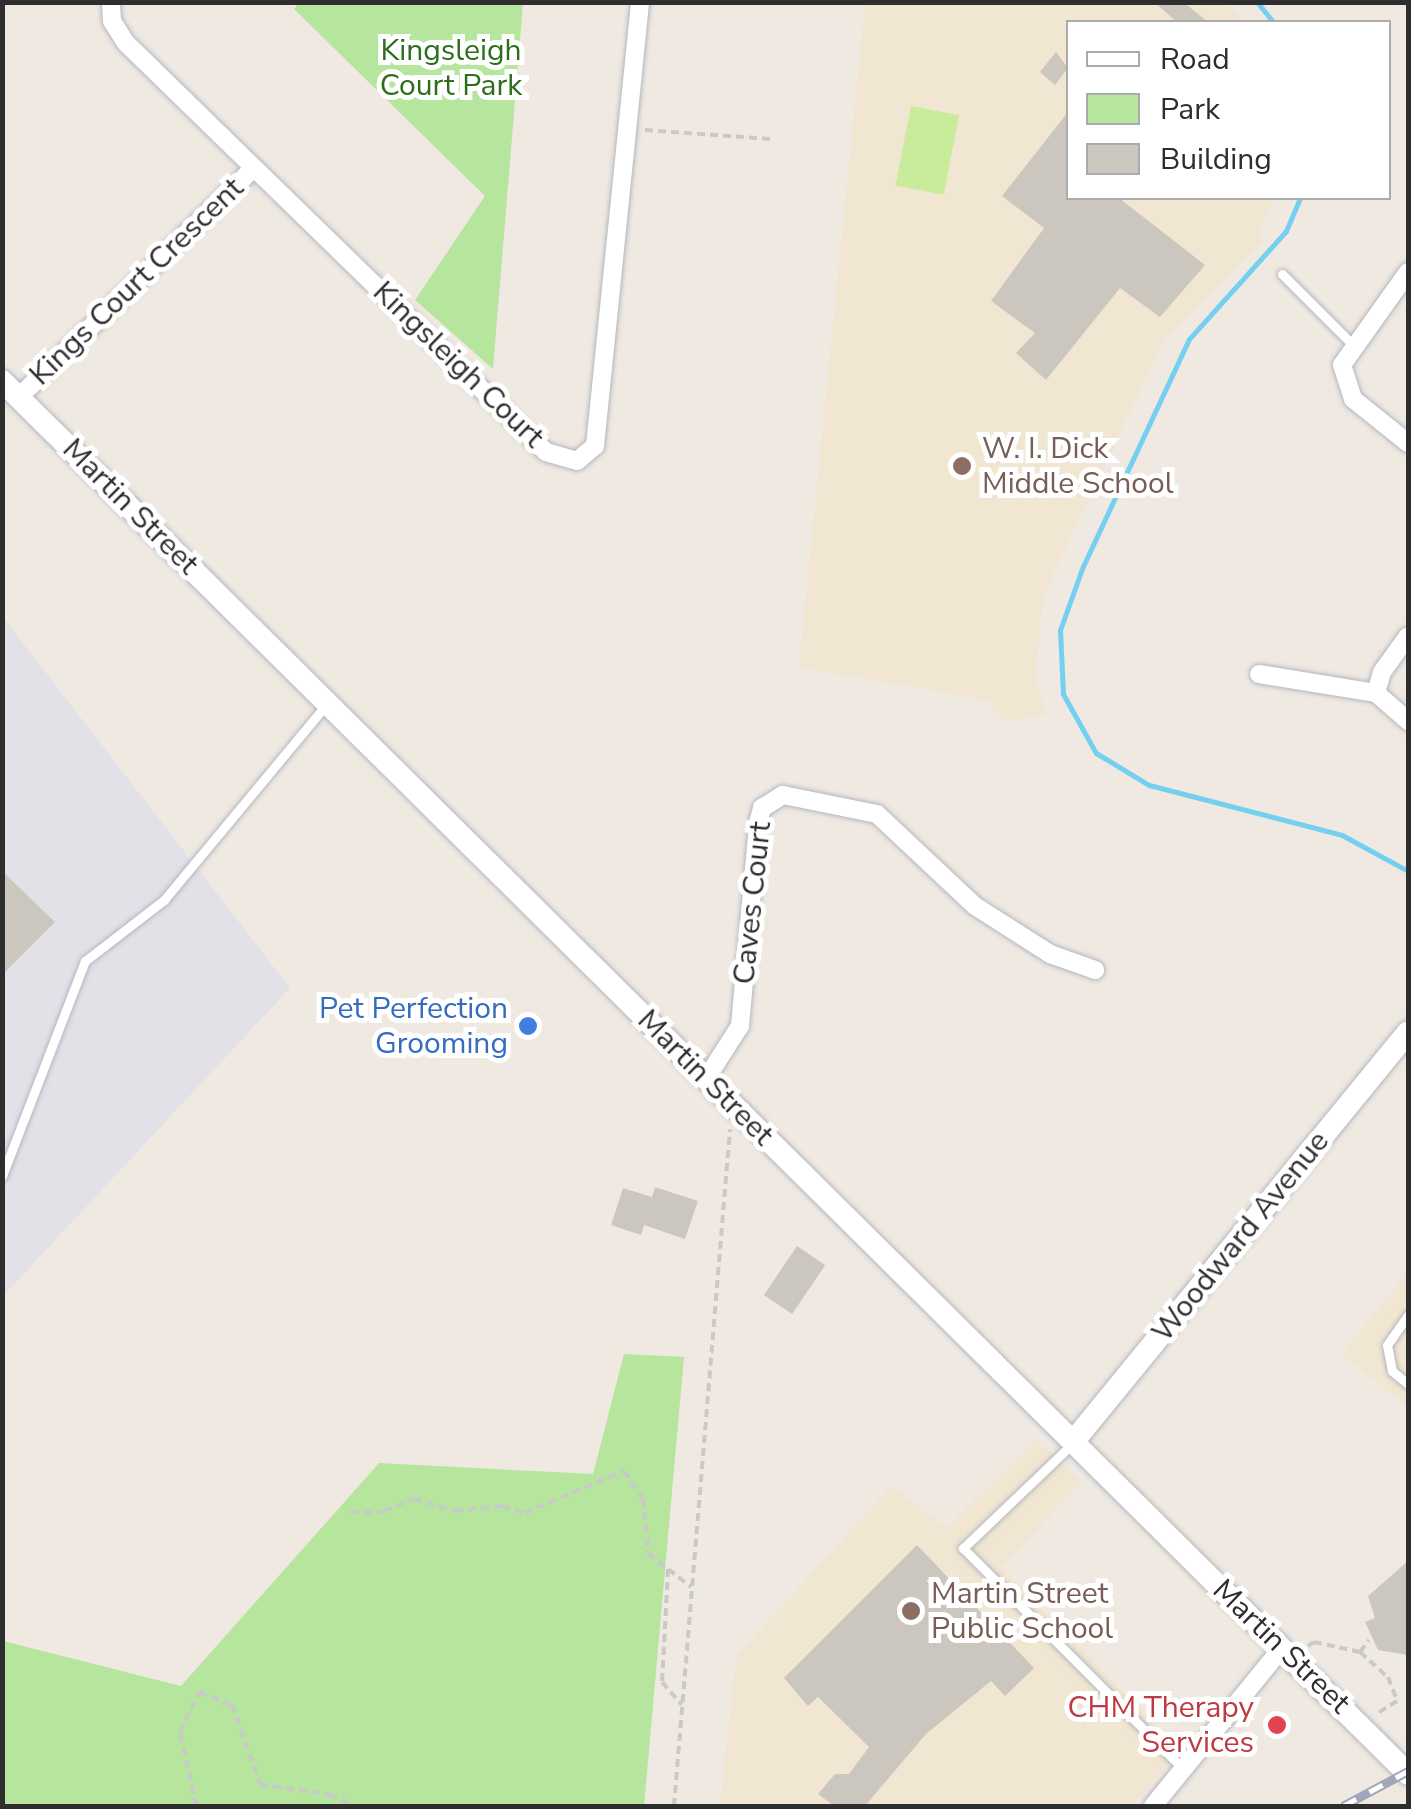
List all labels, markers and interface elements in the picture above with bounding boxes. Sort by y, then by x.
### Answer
legend [1066,20,1391,200]
park label: Kingsleigh Court Park [380,33,522,104]
text: Road [1160,39,1230,80]
text: Park [1160,89,1220,130]
text: Building [1160,139,1272,180]
street label: Kings Court Crescent [23,171,251,393]
street label: Kingsleigh Court [365,274,551,456]
place label: W. I. Dick Middle School [982,431,1174,502]
street label: Martin Street [55,432,205,582]
marker: W. I. Dick Middle School [951,455,973,477]
street label: Caves Court [727,820,779,986]
place label: Pet Perfection Grooming [319,991,508,1062]
street label: Martin Street [630,1003,780,1153]
marker: Pet Perfection Grooming [517,1015,539,1037]
street label: Woodward Avenue [1145,1124,1337,1350]
street label: Martin Street [1205,1573,1357,1721]
place label: Martin Street Public School [931,1576,1113,1646]
marker: Martin Street Public School [900,1600,922,1622]
place label: CHM Therapy Services [1067,1690,1254,1760]
marker: CHM Therapy Services [1264,1712,1290,1738]

